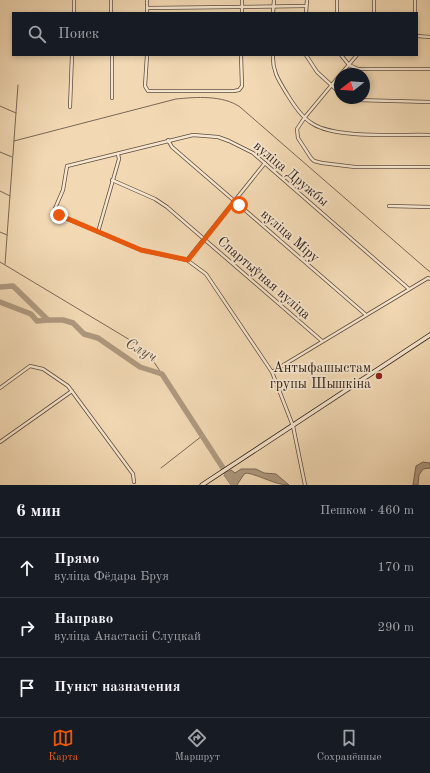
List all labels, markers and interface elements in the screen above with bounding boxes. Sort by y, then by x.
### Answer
search box [12,12,418,56]
icon: search [26,23,48,45]
text: Поиск [58,27,99,42]
north arrow [334,68,370,104]
street label: вуліца Дружбы [251,139,331,209]
route start [230,196,248,214]
route end [50,206,68,224]
street label: вуліца Міру [258,207,322,265]
street label: Спартыўная вуліца [215,234,313,322]
water label: Случ [123,336,159,366]
place label: Антыфашыстам групы Шышкіна [270,361,371,391]
marker: Антыфашыстам групы Шышкіна [374,371,384,381]
text: 6 мин [16,503,61,520]
text: Пешком · 460 m [320,504,414,517]
text: Прямо [54,552,100,567]
icon: ahead [16,557,38,579]
text: 170 m [377,561,414,574]
text: вуліца Фёдара Бруя [54,570,169,583]
text: Направо [54,612,113,627]
icon: right [16,617,38,639]
text: 290 m [377,621,414,634]
text: вуліца Анастасіі Слуцкай [54,630,201,643]
icon: arrive [16,677,38,699]
text: Пункт назначения [54,680,181,695]
tab: Карта [48,727,78,765]
tab: Маршрут [175,727,220,765]
tab: Сохранённые [317,727,382,765]

